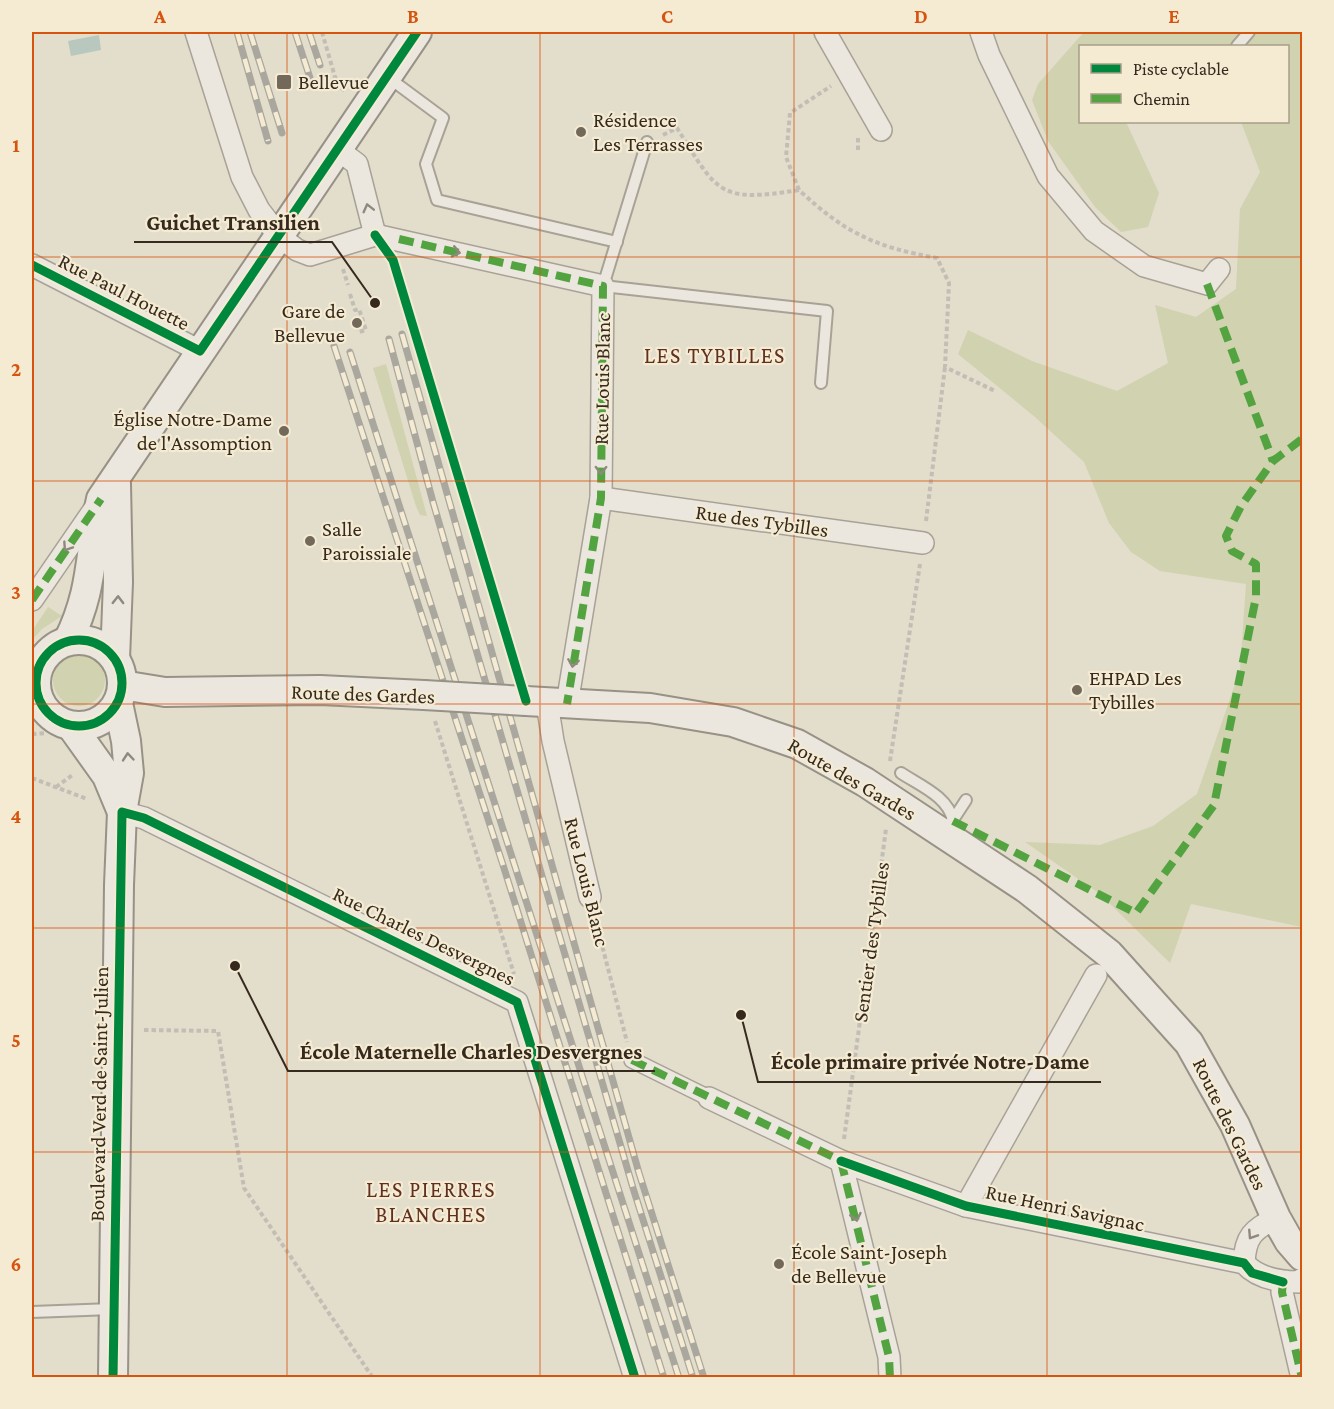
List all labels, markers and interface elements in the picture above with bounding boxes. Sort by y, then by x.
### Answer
text: A [153,5,167,27]
text: B [407,5,419,27]
text: C [661,5,673,27]
text: D [914,5,928,27]
text: E [1168,5,1180,27]
legend [1079,45,1289,123]
text: Piste cyclable [1133,59,1229,79]
place label: Bellevue [298,70,369,94]
marker: Bellevue [275,73,293,91]
text: Chemin [1133,89,1190,109]
place label: Résidence Les Terrasses [593,108,703,156]
marker: Résidence Les Terrasses [574,125,588,139]
text: 1 [12,134,20,156]
callout: Guichet Transilien [134,202,332,242]
one-way arrow [363,203,376,213]
text: Guichet Transilien [146,210,320,235]
one-way arrow [451,245,461,258]
street label: Rue Paul Houette [54,249,194,335]
place label: Gare de Bellevue [274,299,345,347]
street label: Rue Louis Blanc [589,312,615,445]
marker: Gare de Bellevue [350,316,364,330]
district label: LES TYBILLES [644,343,786,368]
text: 2 [11,358,21,380]
place label: Église Notre-Dame de l'Assomption [113,407,272,455]
marker: Église Notre-Dame de l'Assomption [277,424,291,438]
one-way arrow [595,466,607,475]
street label: Rue des Tybilles [694,500,830,542]
place label: Salle Paroissiale [322,517,411,565]
marker: Salle Paroissiale [303,534,317,548]
one-way arrow [64,540,75,551]
text: 3 [11,581,21,603]
one-way arrow [112,596,124,605]
one-way arrow [567,658,580,668]
place label: EHPAD Les Tybilles [1089,666,1182,714]
street label: Route des Gardes [291,679,435,709]
marker: EHPAD Les Tybilles [1070,683,1084,697]
street label: Route des Gardes [784,733,920,825]
one-way arrow [122,753,135,762]
text: 4 [11,805,22,827]
street label: Rue Louis Blanc [559,815,615,949]
street label: Sentier des Tybilles [848,860,894,1024]
street label: Rue Charles Desvergnes [329,882,519,990]
street label: Boulevard Verd de Saint-Julien [85,966,113,1222]
text: 5 [11,1029,21,1051]
callout: École Maternelle Charles Desvergnes [288,1031,655,1071]
text: École Maternelle Charles Desvergnes [300,1039,642,1064]
callout: École primaire privée Notre-Dame [758,1042,1101,1082]
text: École primaire privée Notre-Dame [771,1049,1089,1074]
street label: Route des Gardes [1188,1054,1272,1194]
district label: LES PIERRES BLANCHES [366,1177,496,1227]
street label: Rue Henri Savignac [984,1179,1147,1237]
one-way arrow [848,1212,861,1222]
one-way arrow [1248,1228,1259,1239]
place label: École Saint-Joseph de Bellevue [791,1240,947,1288]
text: 6 [11,1253,21,1275]
marker: École Saint-Joseph de Bellevue [772,1257,786,1271]

